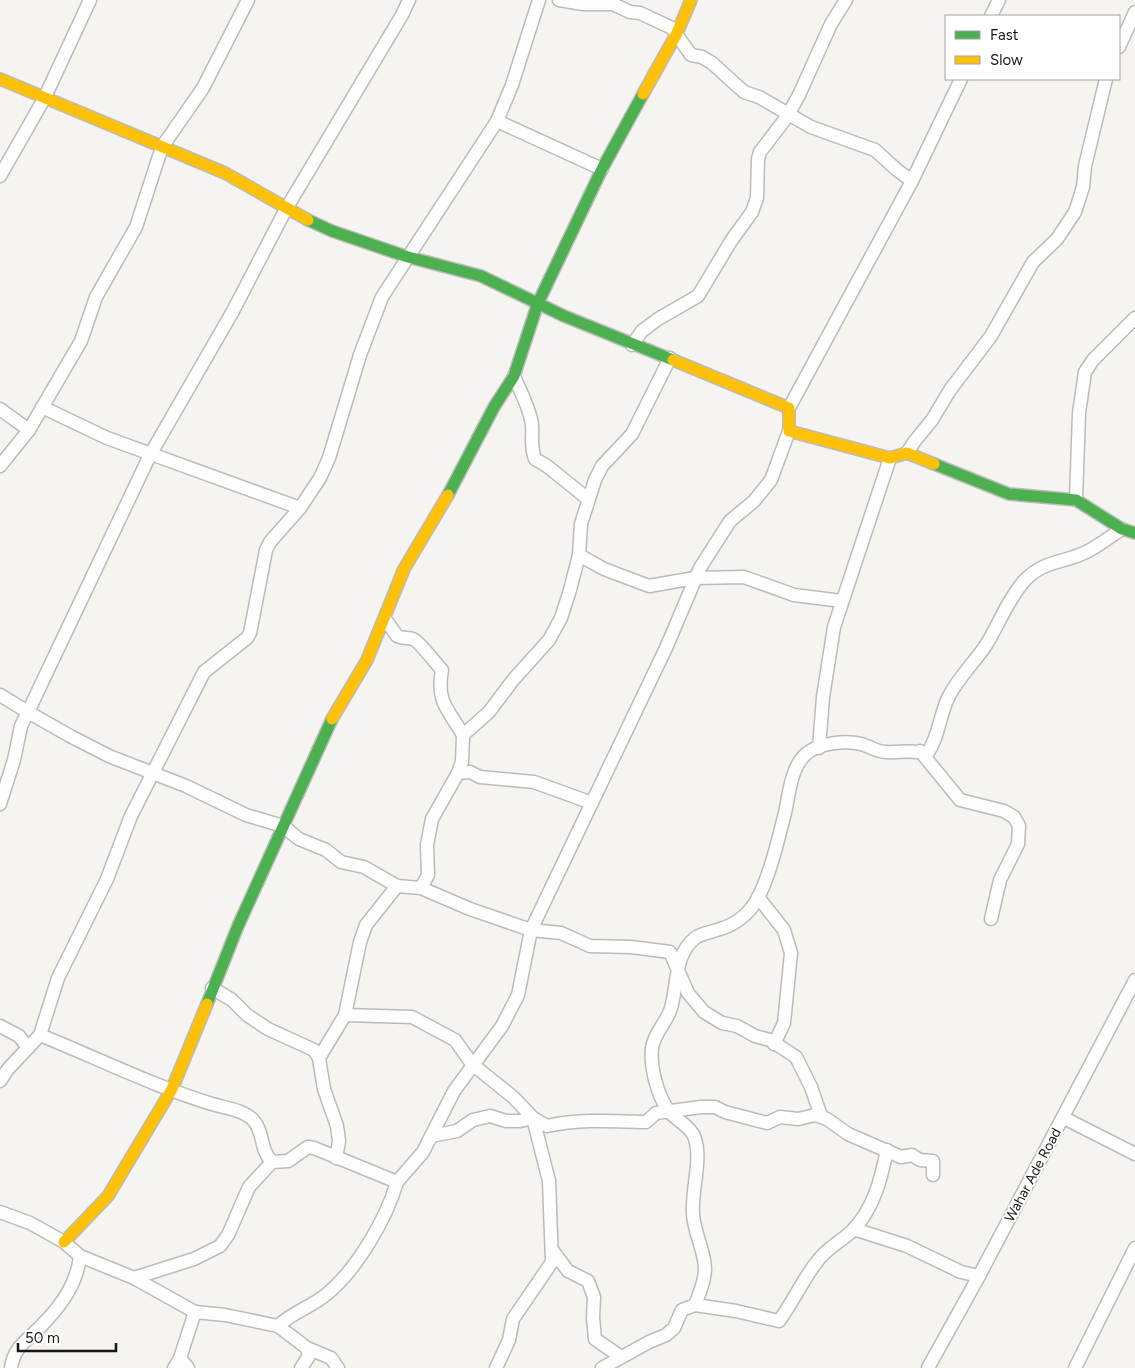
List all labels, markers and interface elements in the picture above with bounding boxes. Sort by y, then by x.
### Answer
legend [945,15,1120,80]
text: Fast [990,26,1019,44]
text: Slow [990,51,1023,69]
street label: Wahar Ade Road [1001,1125,1065,1225]
scale bar [18,1320,115,1352]
text: 50 m [25,1329,60,1347]

